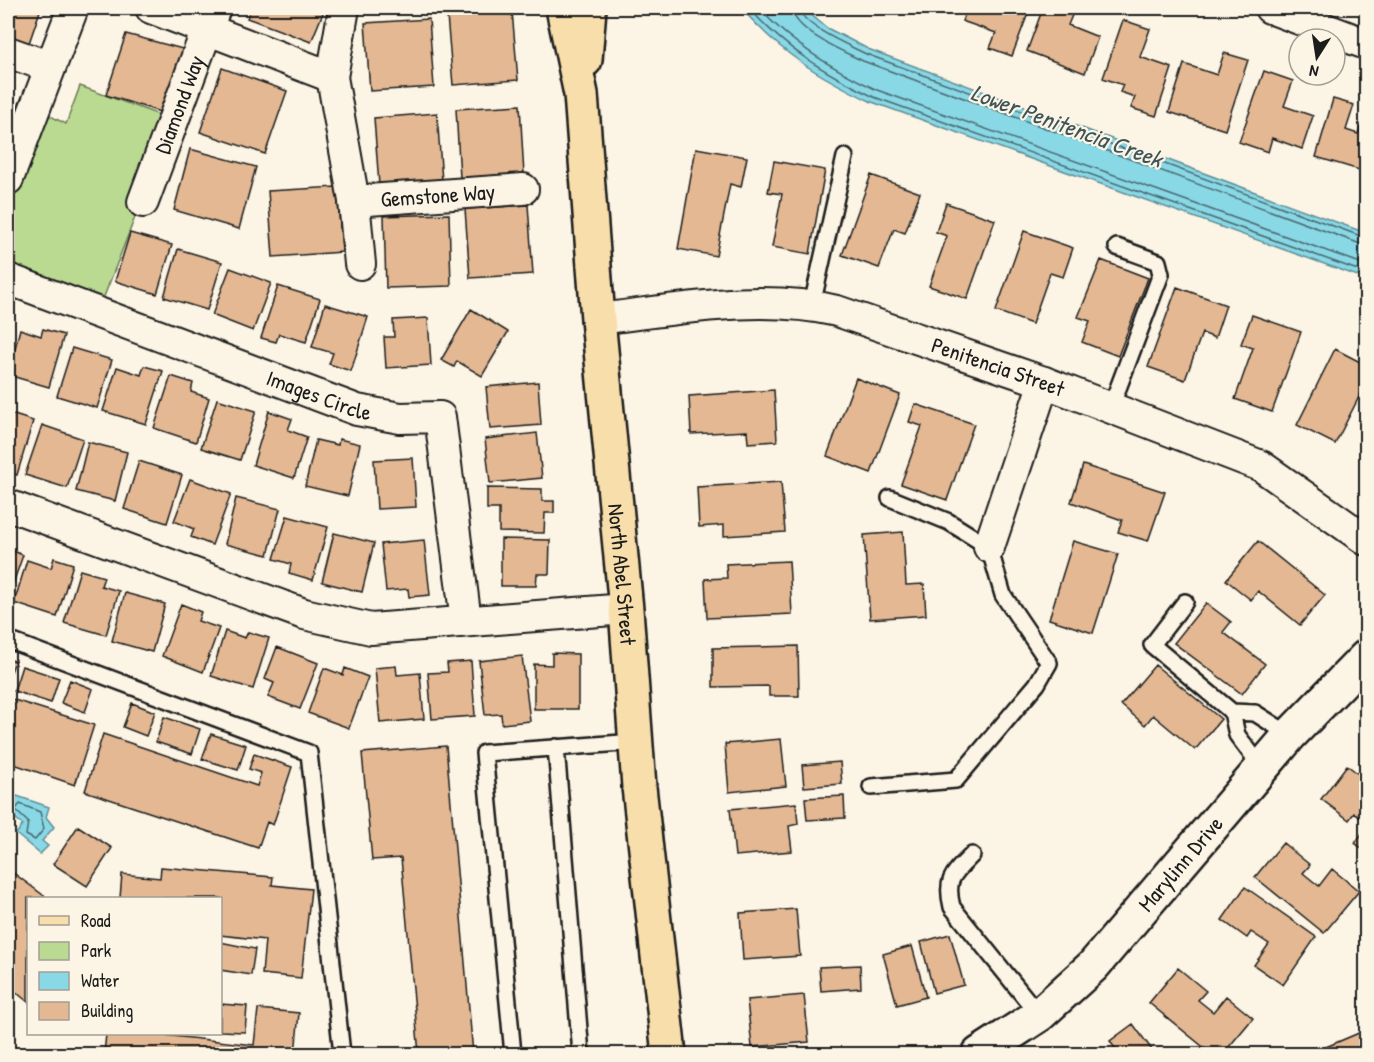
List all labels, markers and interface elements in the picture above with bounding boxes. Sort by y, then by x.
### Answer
north arrow [1287,27,1347,87]
street label: Diamond Way [147,51,211,158]
text: N [1307,60,1320,83]
water label: Lower Penitencia Creek [967,76,1169,175]
street label: Gemstone Way [380,176,496,214]
street label: Penitencia Street [928,330,1070,404]
street label: Images Circle [262,362,374,427]
street label: North Abel Street [601,502,644,646]
street label: Marylinn Drive [1131,809,1230,918]
legend [27,897,222,1035]
text: Road [81,908,111,933]
text: Park [81,938,112,963]
text: Water [81,968,119,993]
text: Building [81,998,133,1023]

